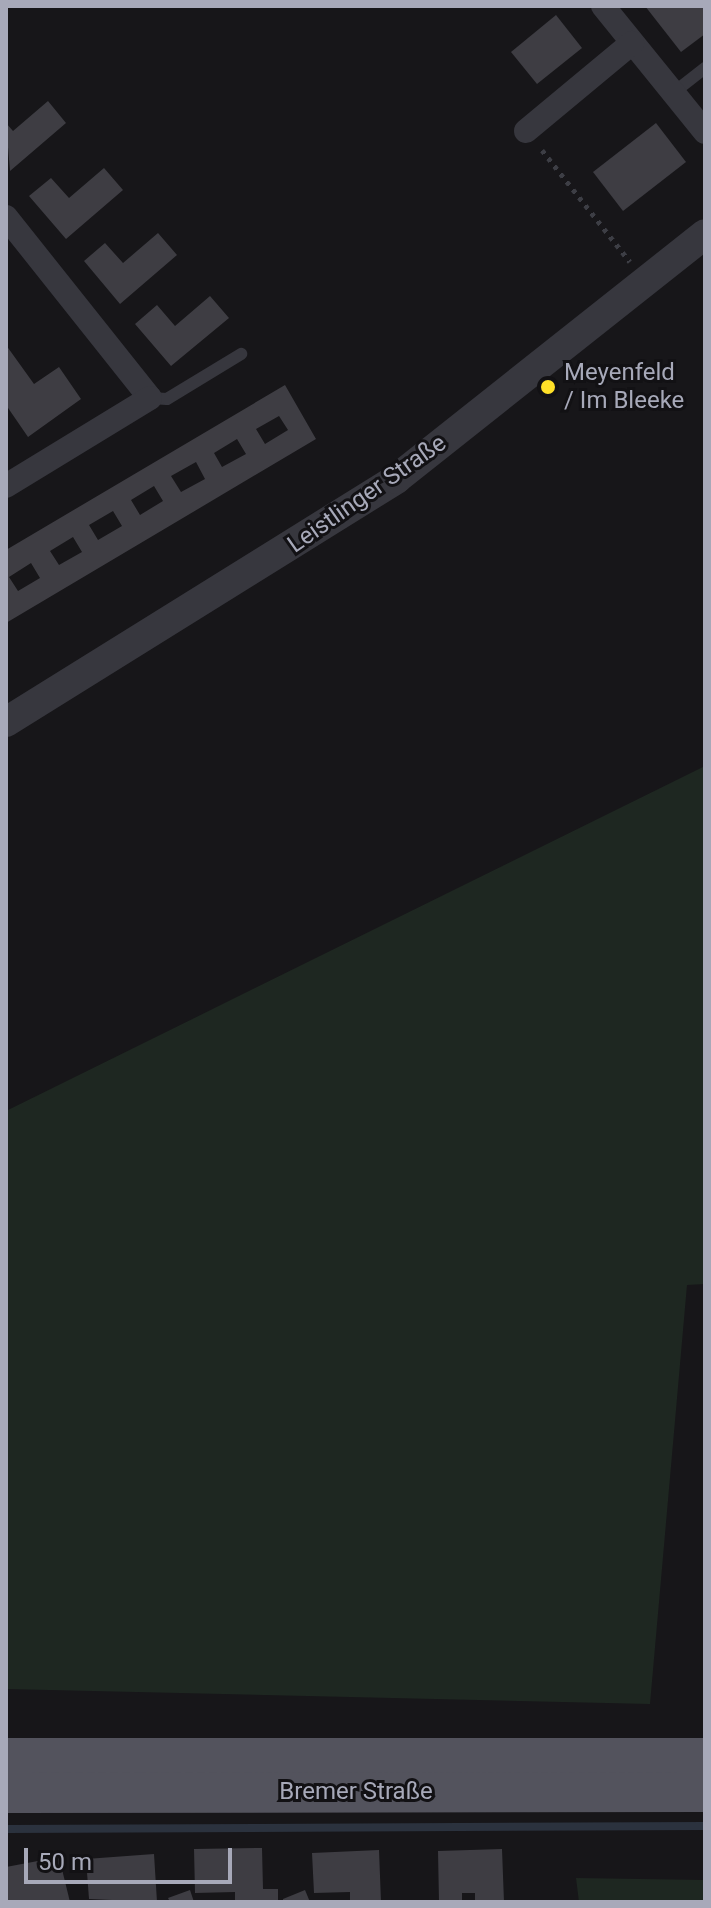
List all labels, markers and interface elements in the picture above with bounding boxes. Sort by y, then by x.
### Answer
place label: Meyenfeld / Im Bleeke [564,359,684,415]
marker: Meyenfeld / Im Bleeke [539,378,557,396]
street label: Leistlinger Straße [282,429,452,559]
street label: Bremer Straße [279,1778,433,1806]
scale bar [28,1832,236,1882]
text: 50 m [38,1848,92,1876]

